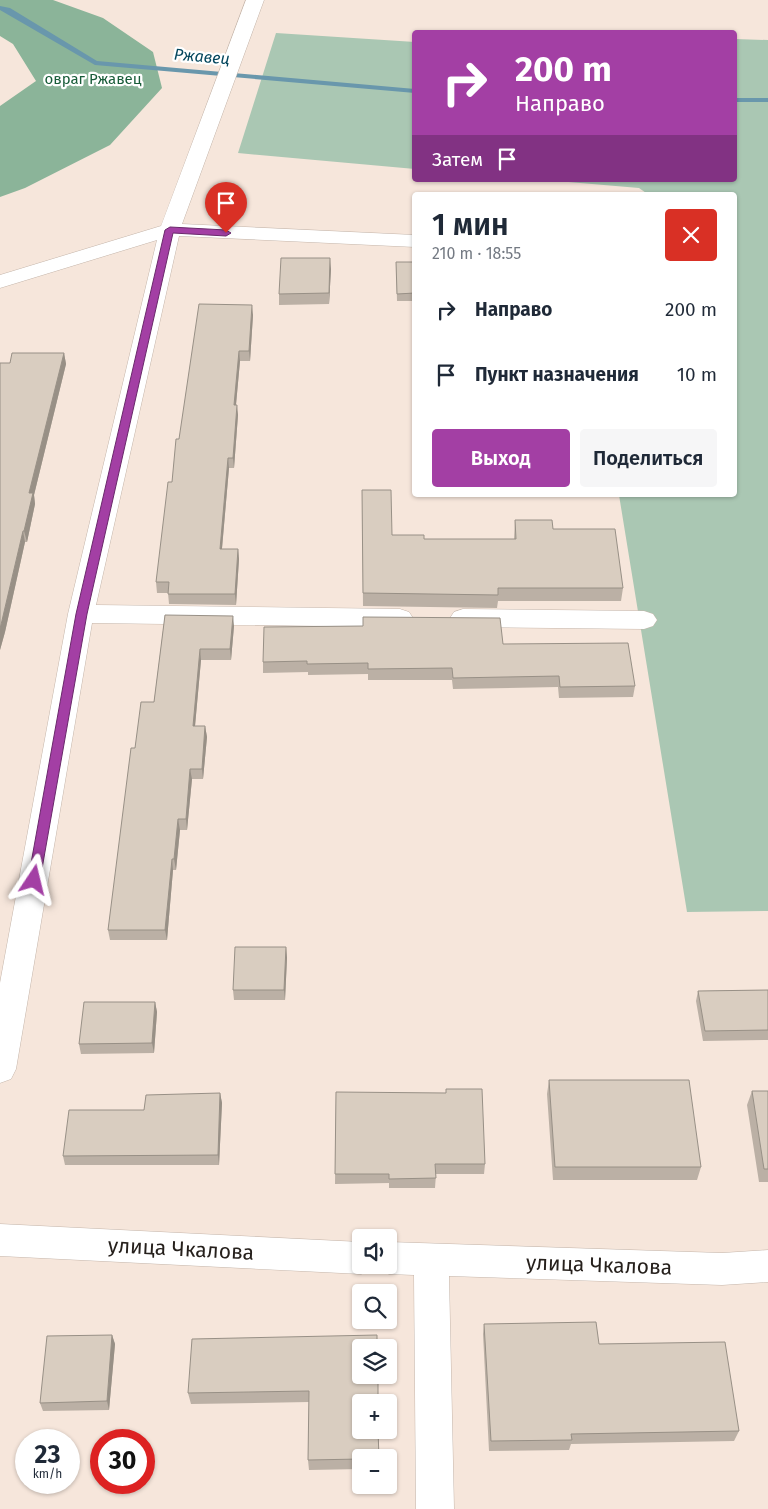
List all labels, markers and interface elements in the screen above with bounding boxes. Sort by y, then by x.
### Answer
water label: Ржавец [173,45,231,68]
text: 200 m [515,48,612,90]
icon: right [432,50,497,115]
park label: овраг Ржавец [44,70,142,88]
text: Направо [515,90,605,117]
icon: arrive [493,145,521,173]
text: Затем [432,148,483,171]
pin [205,182,247,233]
icon: arrive [212,189,240,217]
text: 1 мин [432,207,509,243]
button: close [665,209,717,261]
text: 210 m · 18:55 [432,244,521,263]
icon: right [432,296,460,324]
text: Направо [475,298,552,321]
text: 200 m [665,298,717,321]
icon: arrive [432,361,460,389]
text: Пункт назначения [475,363,639,386]
text: 10 m [677,363,717,386]
button: Выход [432,429,570,487]
button: Поделиться [580,429,717,487]
position arrow [7,853,59,905]
map controls [352,1229,397,1494]
button: sound [352,1229,397,1274]
street label: улица Чкалова [107,1232,255,1266]
street label: улица Чкалова [525,1249,673,1281]
button: search [352,1284,397,1329]
button: layers [352,1339,397,1384]
button: + [352,1394,397,1439]
speed limit sign: 30 [90,1429,155,1494]
text: 23 [35,1440,60,1470]
button: − [352,1449,397,1494]
text: km/h [33,1467,62,1481]

